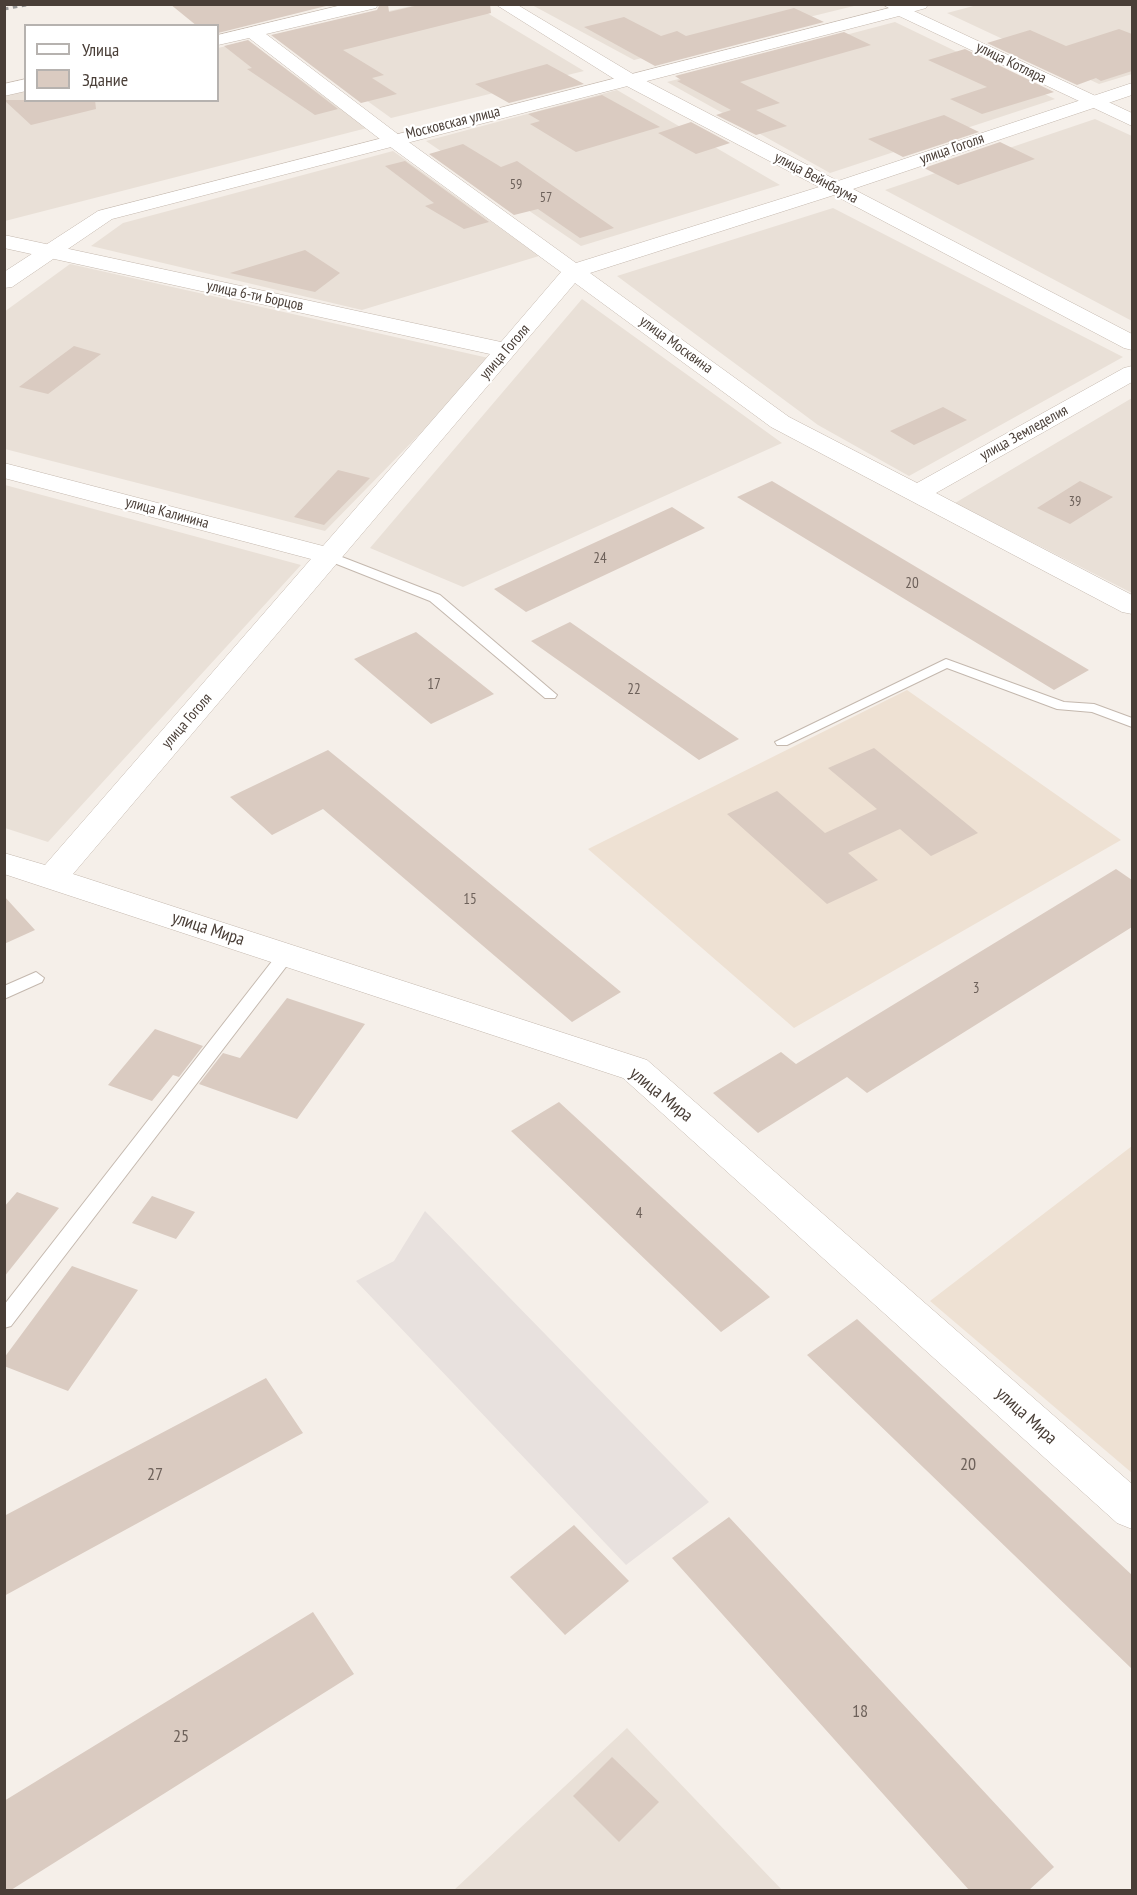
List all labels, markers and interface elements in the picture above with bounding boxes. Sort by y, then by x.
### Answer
legend [24,24,219,102]
text: Улица [82,38,119,61]
street label: улица Котляра [973,38,1049,88]
text: Здание [82,68,128,91]
street label: Московская улица [404,103,502,143]
street label: улица Гоголя [917,130,987,168]
street label: улица Вейнбаума [771,148,861,208]
house number: 59 [510,177,522,193]
house number: 57 [540,190,552,206]
street label: улица 6-ти Борцов [205,277,305,315]
street label: улица Москвина [636,312,716,378]
street label: улица Гоголя [476,321,534,383]
street label: улица Земледелия [977,401,1071,465]
street label: улица Калинина [123,493,211,533]
house number: 39 [1069,494,1081,510]
house number: 24 [593,550,607,568]
house number: 20 [905,575,919,593]
house number: 17 [427,676,441,694]
house number: 22 [627,681,641,699]
street label: улица Гоголя [158,690,216,752]
house number: 15 [463,891,477,909]
street label: улица Мира [169,907,247,951]
house number: 3 [973,980,979,998]
street label: улица Мира [625,1063,697,1127]
house number: 4 [636,1205,642,1223]
street label: улица Мира [991,1383,1061,1449]
house number: 20 [960,1454,976,1476]
house number: 27 [147,1464,163,1486]
house number: 18 [852,1701,868,1723]
house number: 25 [173,1726,189,1748]

